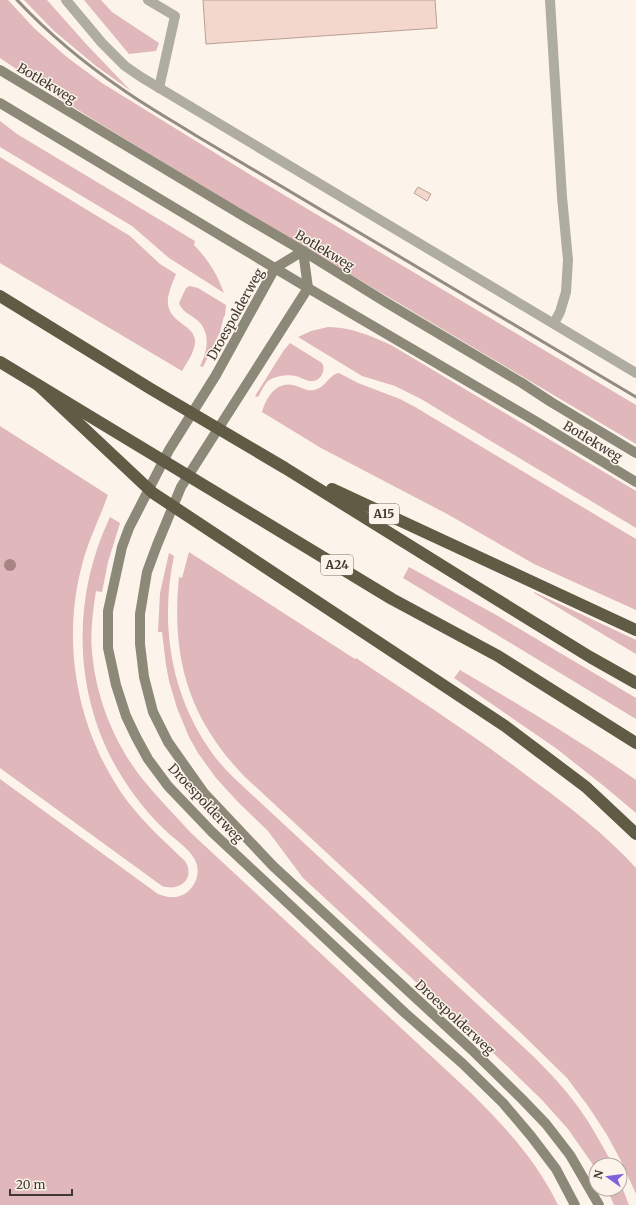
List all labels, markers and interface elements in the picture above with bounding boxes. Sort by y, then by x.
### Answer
street label: Botlekweg [14,59,80,108]
street label: Botlekweg [292,226,358,275]
street label: Droespolderweg [203,265,268,363]
street label: Botlekweg [560,417,626,466]
road number: A15 [369,504,399,524]
road number: A24 [321,555,353,575]
street label: Droespolderweg [164,760,247,847]
street label: Droespolderweg [411,976,498,1059]
north arrow [588,1157,628,1197]
text: N [590,1168,606,1180]
scale bar [10,1171,72,1197]
text: 20 m [16,1177,45,1192]

